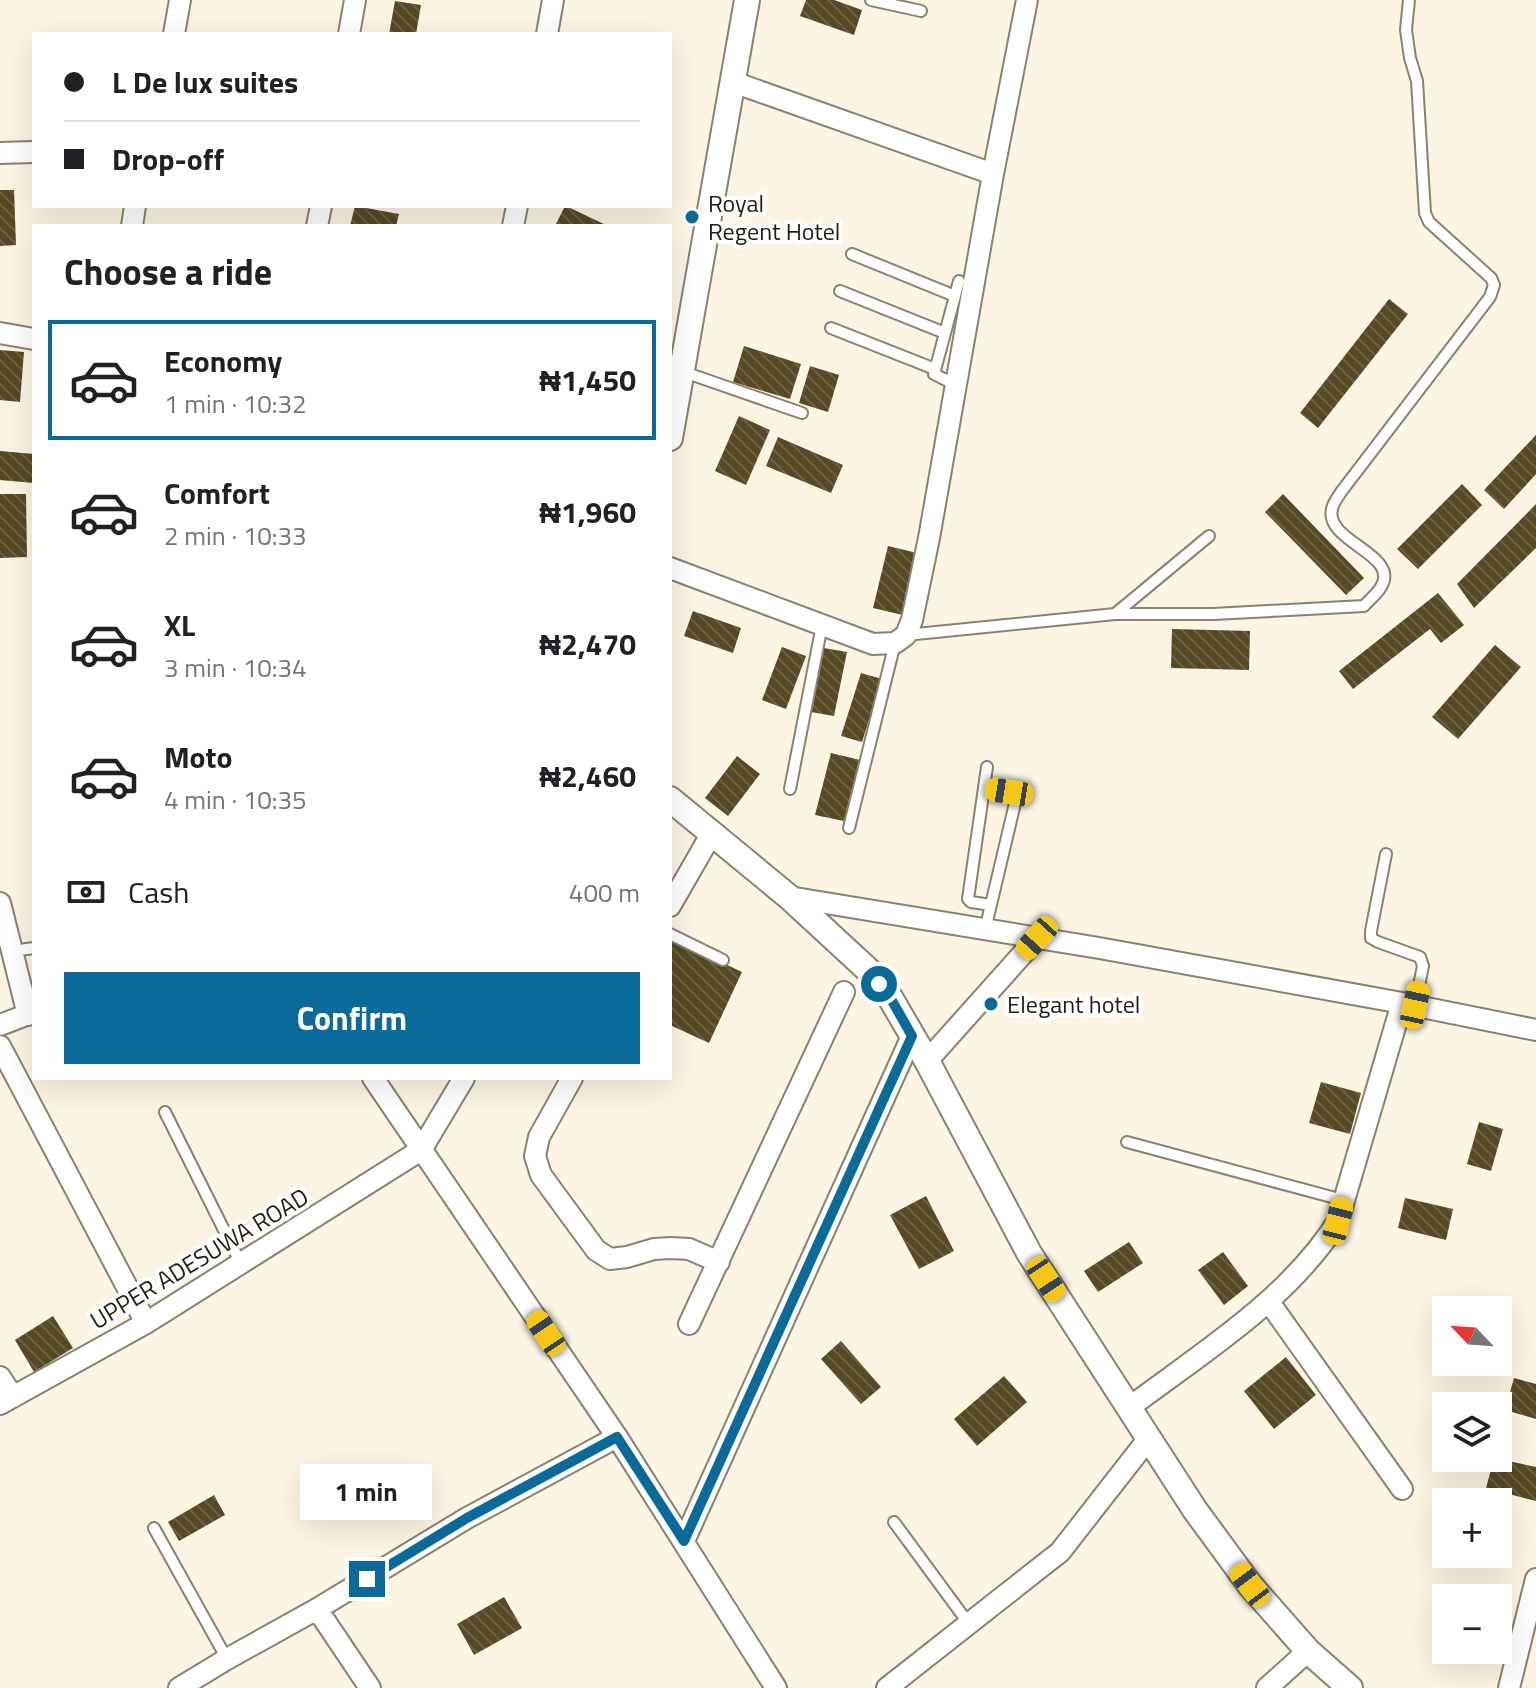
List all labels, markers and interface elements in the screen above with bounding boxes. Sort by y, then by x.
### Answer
text: L De lux suites [112,59,298,105]
text: Drop-off [112,136,224,182]
place label: Royal Regent Hotel [708,185,840,249]
marker: Royal Regent Hotel [683,208,701,226]
text: Choose a ride [64,244,272,299]
text: Economy [164,338,282,384]
icon: car [68,344,140,416]
text: ₦1,450 [539,357,636,403]
text: 1 min · 10:32 [164,384,307,423]
text: Comfort [164,470,270,516]
icon: car [68,476,140,548]
text: ₦1,960 [539,489,636,535]
text: 2 min · 10:33 [164,516,307,555]
text: XL [164,602,195,648]
icon: car [68,608,140,680]
text: ₦2,470 [539,621,636,667]
text: 3 min · 10:34 [164,648,307,687]
text: Moto [164,734,232,780]
icon: car [68,740,140,812]
text: ₦2,460 [539,753,636,799]
car [983,776,1035,808]
text: 4 min · 10:35 [164,780,307,819]
text: Cash [128,869,189,915]
icon: cash [64,870,108,914]
text: 400 m [569,873,640,912]
car [1012,912,1062,964]
route start [861,966,897,1002]
button: Confirm [64,972,640,1064]
car [1398,979,1432,1031]
place label: Elegant hotel [1007,986,1140,1022]
marker: Elegant hotel [982,995,1000,1013]
street label: UPPER ADESUWA ROAD [83,1178,315,1338]
car [1321,1195,1355,1247]
car [1023,1252,1069,1306]
north arrow [1432,1296,1512,1376]
map controls [1432,1296,1512,1664]
car [523,1306,569,1360]
button: layers [1432,1392,1512,1472]
callout: 1 min [301,1463,433,1519]
text: 1 min [334,1472,398,1511]
button: + [1432,1488,1512,1568]
car [1226,1559,1274,1611]
route end [349,1561,385,1597]
button: − [1432,1584,1512,1664]

